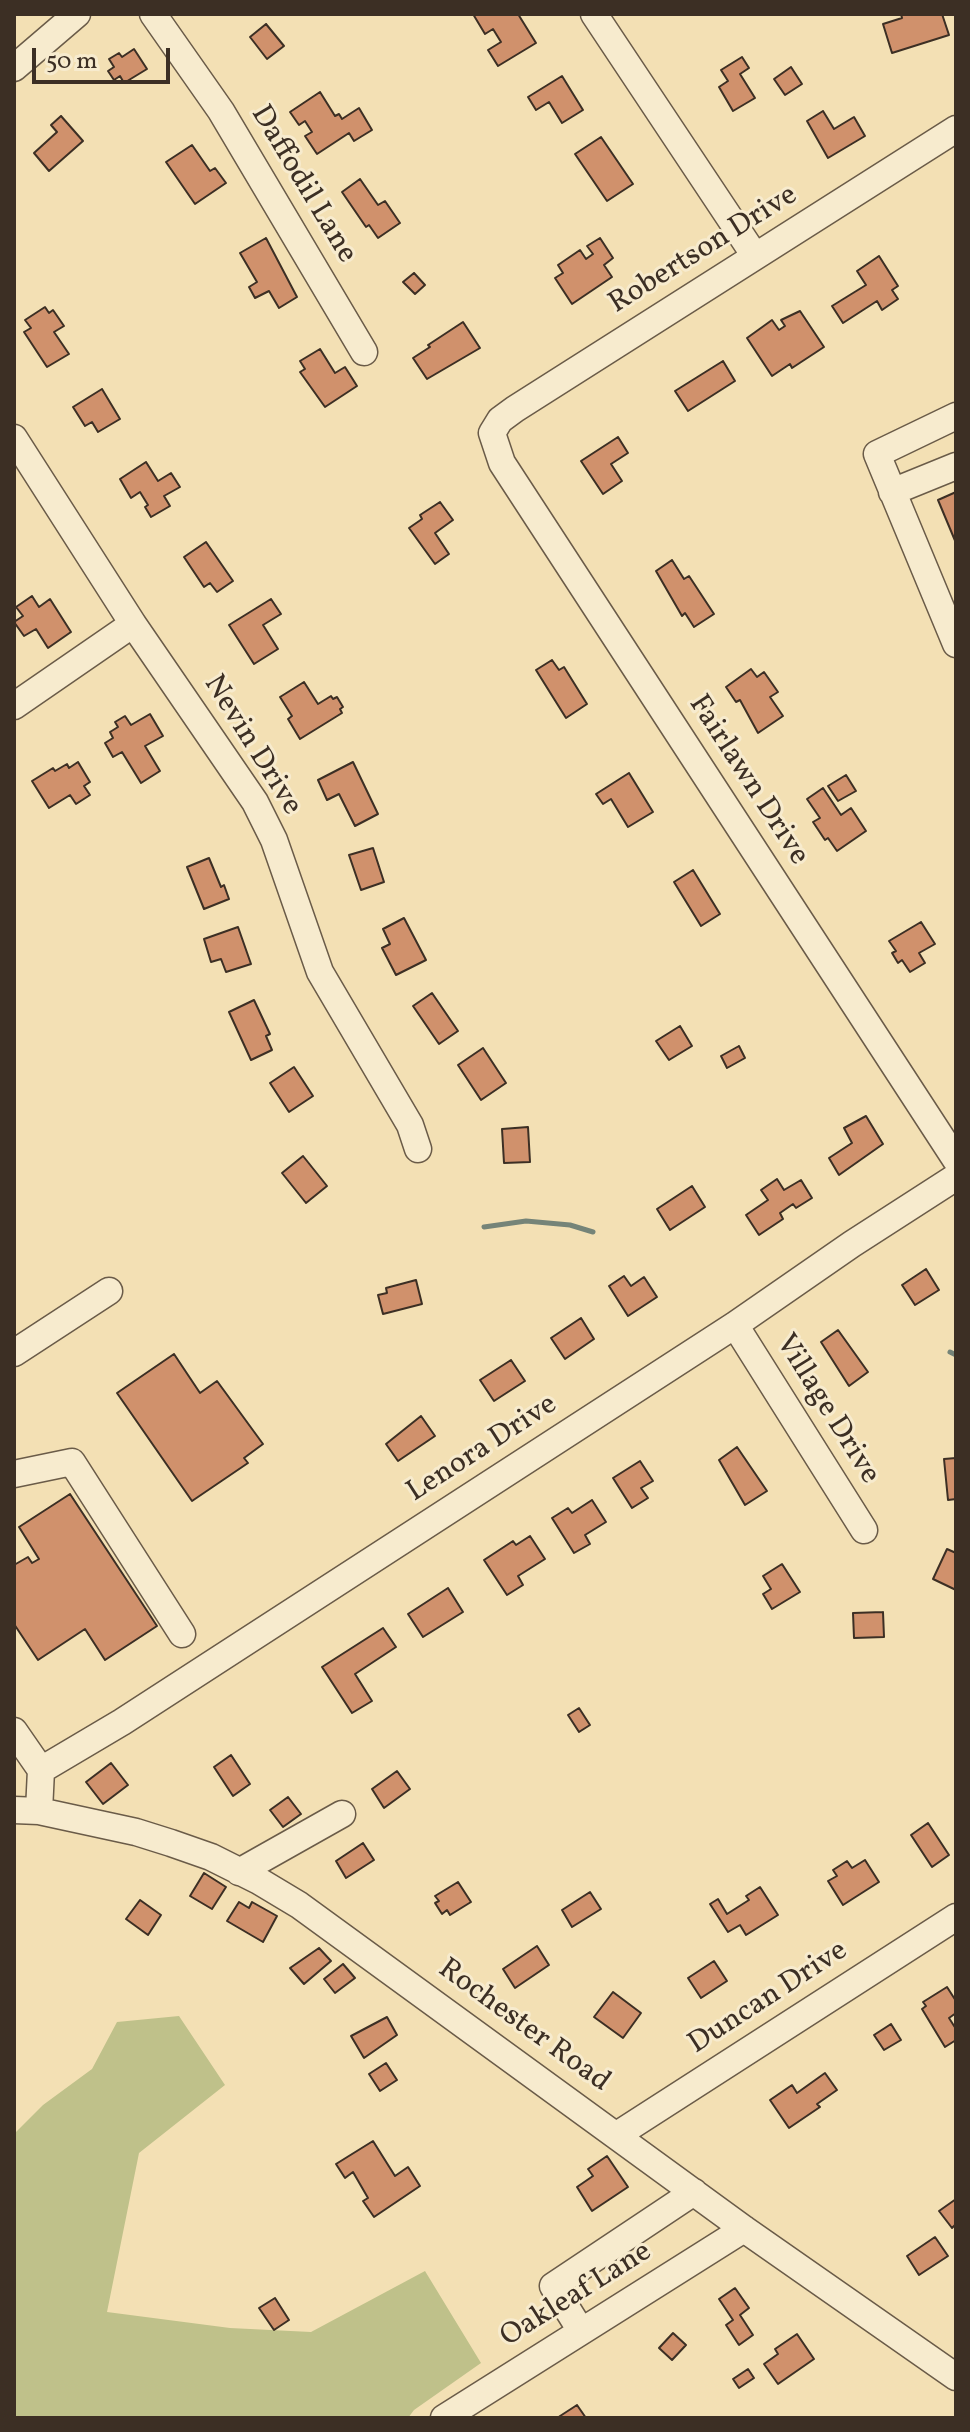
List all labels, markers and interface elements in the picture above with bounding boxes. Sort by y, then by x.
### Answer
scale bar [36,32,174,82]
text: 50 m [46,45,98,79]
street label: Daffodil Lane [241,100,363,270]
street label: Robertson Drive [603,179,805,323]
street label: Nevin Drive [194,669,308,823]
street label: Fairlawn Drive [679,689,815,873]
street label: Village Drive [766,1328,886,1492]
street label: Lenora Drive [401,1388,565,1512]
street label: Duncan Drive [683,1934,855,2064]
street label: Rochester Road [430,1952,616,2102]
street label: Oakleaf Lane [495,2235,659,2357]

